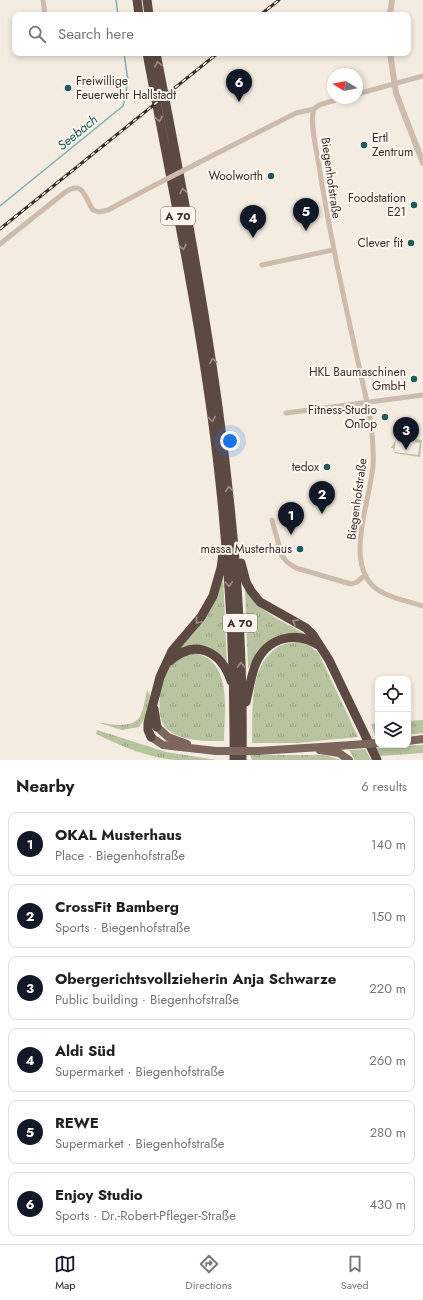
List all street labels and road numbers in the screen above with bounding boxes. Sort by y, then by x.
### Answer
street label: Biegenhofstraße [316,136,346,220]
road number: A 70 [161,207,195,225]
street label: Biegenhofstraße [342,457,372,541]
road number: A 70 [223,614,257,632]

